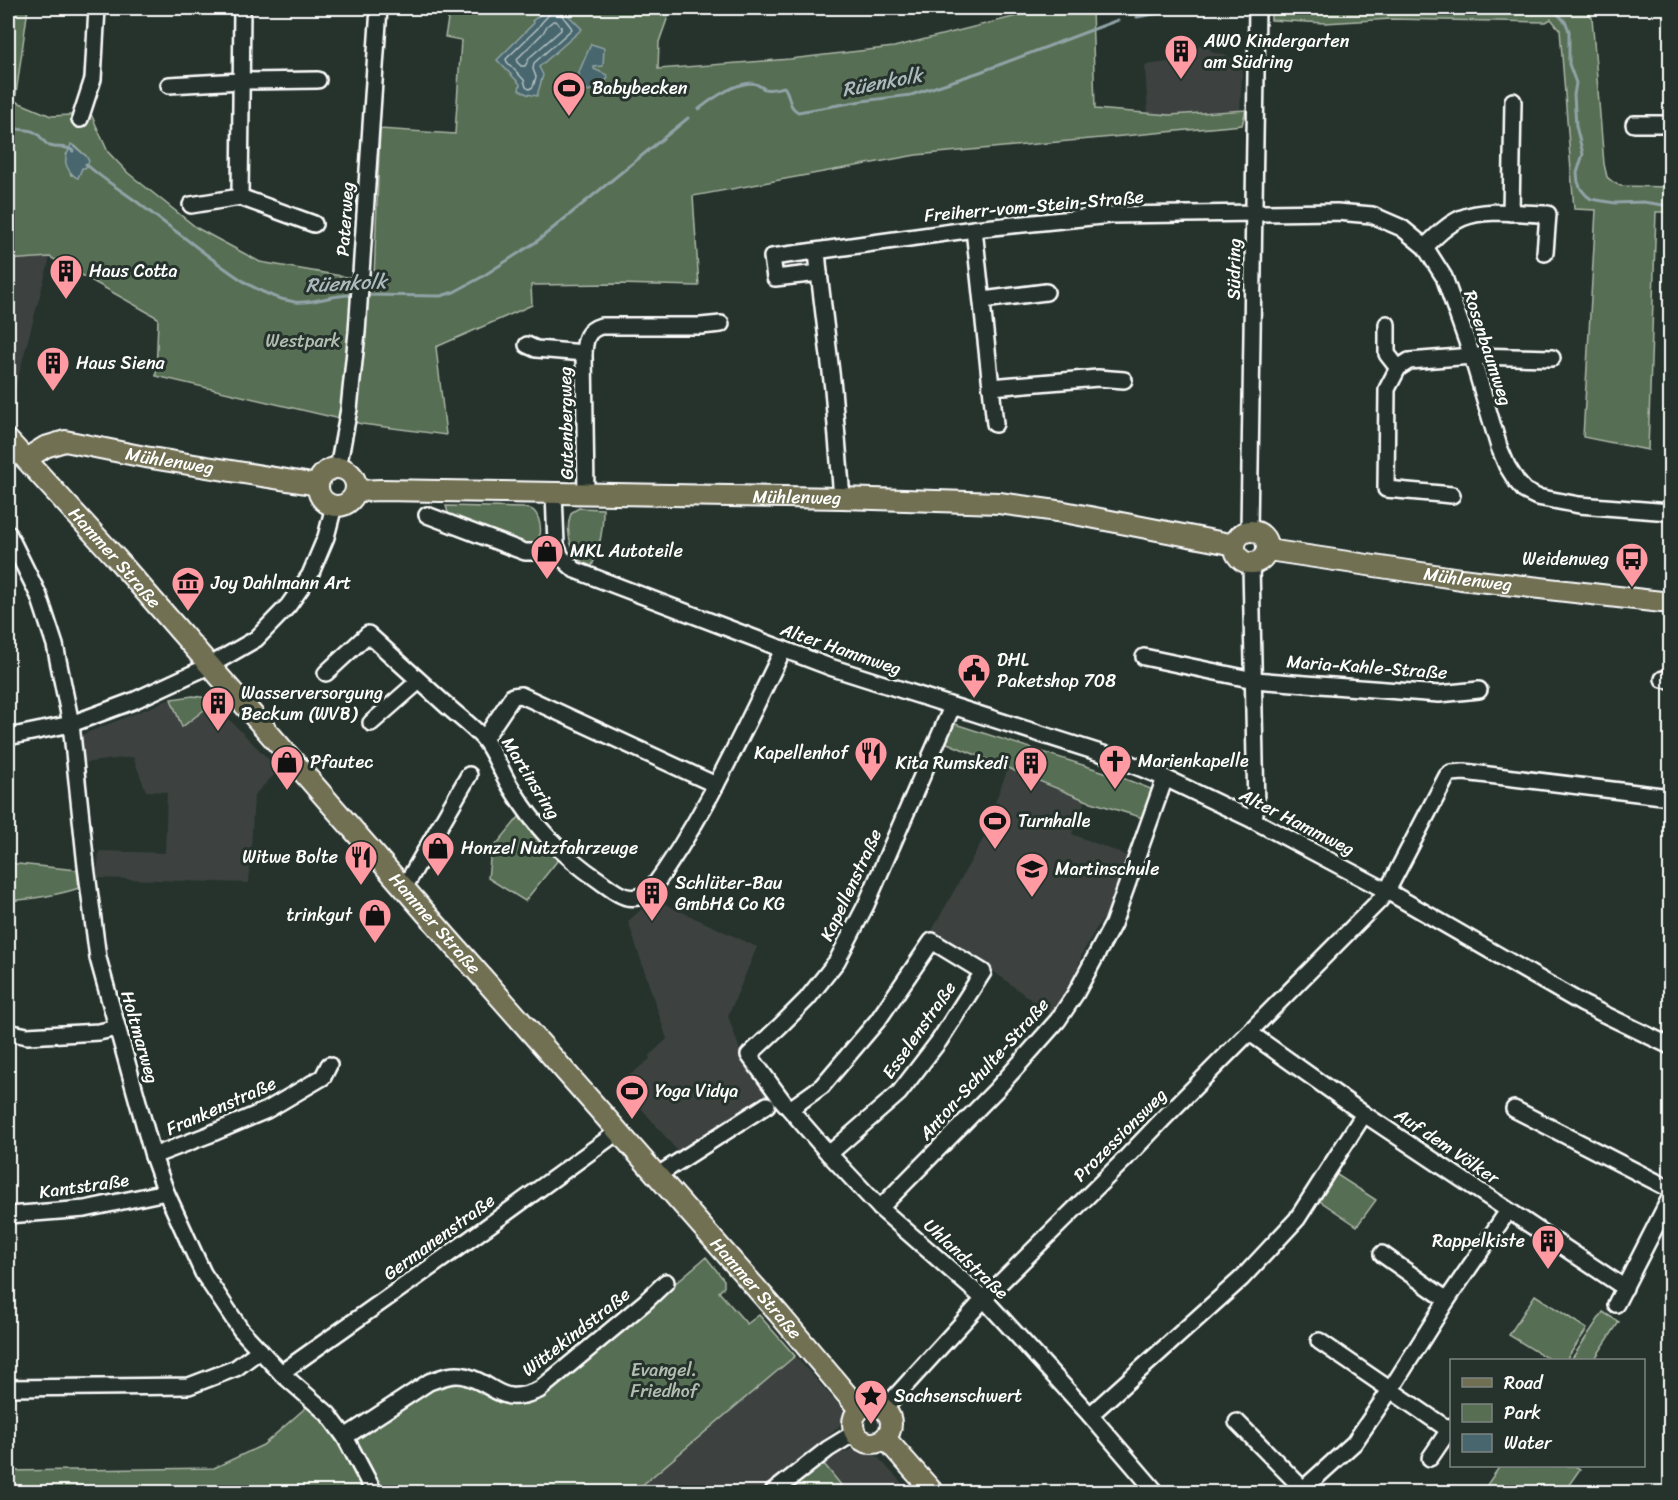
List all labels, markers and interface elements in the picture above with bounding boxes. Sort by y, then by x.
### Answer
place label: AWO Kindergarten am Südring [1203,25,1350,78]
building icon: AWO Kindergarten am Südring [1163,33,1199,80]
water label: Rüenkolk [839,57,928,107]
sports icon: Babybecken [551,70,587,117]
place label: Babybecken [592,72,688,104]
street label: Freiherr-vom-Stein-Straße [923,180,1145,232]
street label: Paterweg [326,181,364,257]
street label: Südring [1217,238,1251,300]
building icon: Haus Cotta [48,253,84,300]
place label: Haus Cotta [89,255,177,287]
water label: Rüenkolk [305,264,390,303]
street label: Rosenbaumweg [1454,286,1522,410]
park label: Westpark [266,325,341,357]
building icon: Haus Siena [35,345,71,392]
place label: Haus Siena [76,347,166,379]
street label: Gutenbergweg [549,366,583,480]
street label: Mühlenweg [123,438,216,484]
street label: Mühlenweg [752,480,842,514]
street label: Hammer Straße [60,499,170,616]
shop icon: MKL Autoteile [529,533,565,580]
place label: MKL Autoteile [570,535,683,567]
bus stop icon: Weidenweg [1614,541,1650,588]
place label: Weidenweg [1522,543,1609,575]
street label: Mühlenweg [1421,558,1514,601]
museum icon: Joy Dahlmann Art [170,565,206,612]
place label: Joy Dahlmann Art [210,567,351,599]
street label: Alter Hammweg [775,613,906,685]
place label: DHL Paketshop 708 [997,644,1116,697]
street label: Maria-Kahle-Straße [1285,645,1449,689]
public building icon: DHL Paketshop 708 [956,652,992,699]
place label: Wasserversorgung Beckum (WVB) [241,677,383,730]
building icon: Wasserversorgung Beckum (WVB) [200,685,236,732]
street label: Martinsring [493,730,569,826]
restaurant icon: Kapellenhof [853,735,889,782]
place label: Kapellenhof [754,737,850,769]
church icon: Marienkapelle [1097,743,1133,790]
shop icon: Pfautec [269,744,305,791]
building icon: Kita Rumskedi [1013,745,1049,792]
place label: Marienkapelle [1138,745,1249,777]
place label: Pfautec [310,746,373,778]
place label: Kita Rumskedi [895,747,1009,779]
street label: Alter Hammweg [1233,779,1360,865]
sports icon: Turnhalle [977,803,1013,850]
place label: Turnhalle [1018,805,1091,837]
street label: Kapellenstraße [811,823,891,947]
shop icon: Honzel Nutzfahrzeuge [420,830,456,877]
place label: Honzel Nutzfahrzeuge [461,832,638,864]
restaurant icon: Witwe Bolte [343,839,379,886]
place label: Witwe Bolte [242,841,338,873]
school or university icon: Martinschule [1014,851,1050,898]
place label: Martinschule [1055,853,1159,885]
street label: Hammer Straße [381,865,489,982]
place label: Schlüter-Bau GmbH& Co KG [675,867,785,920]
building icon: Schlüter-Bau GmbH& Co KG [634,875,670,922]
shop icon: trinkgut [357,897,393,944]
place label: trinkgut [286,899,353,931]
street label: Esselenstraße [873,974,965,1086]
street label: Holtmarweg [111,987,169,1087]
street label: Anton-Schulte-Straße [910,990,1057,1149]
street label: Frankenstraße [161,1067,281,1145]
sports icon: Yoga Vidya [614,1073,650,1120]
place label: Yoga Vidya [655,1075,738,1107]
street label: Prozessionsweg [1065,1080,1175,1190]
street label: Auf dem Völker [1387,1098,1507,1194]
street label: Kantstraße [37,1164,131,1208]
street label: Germanenstraße [376,1185,502,1289]
street label: Uhlandstraße [916,1211,1017,1308]
building icon: Rappelkiste [1530,1223,1566,1270]
place label: Rappelkiste [1432,1225,1525,1257]
street label: Hammer Straße [702,1229,810,1347]
street label: Wittekindstraße [515,1279,637,1385]
park label: Evangel. Friedhof [630,1354,701,1407]
legend [1450,1359,1645,1467]
text: Road [1504,1367,1544,1399]
place icon: Sachsenschwert [853,1378,889,1425]
place label: Sachsenschwert [894,1380,1022,1412]
text: Park [1504,1397,1541,1429]
text: Water [1504,1427,1553,1459]

